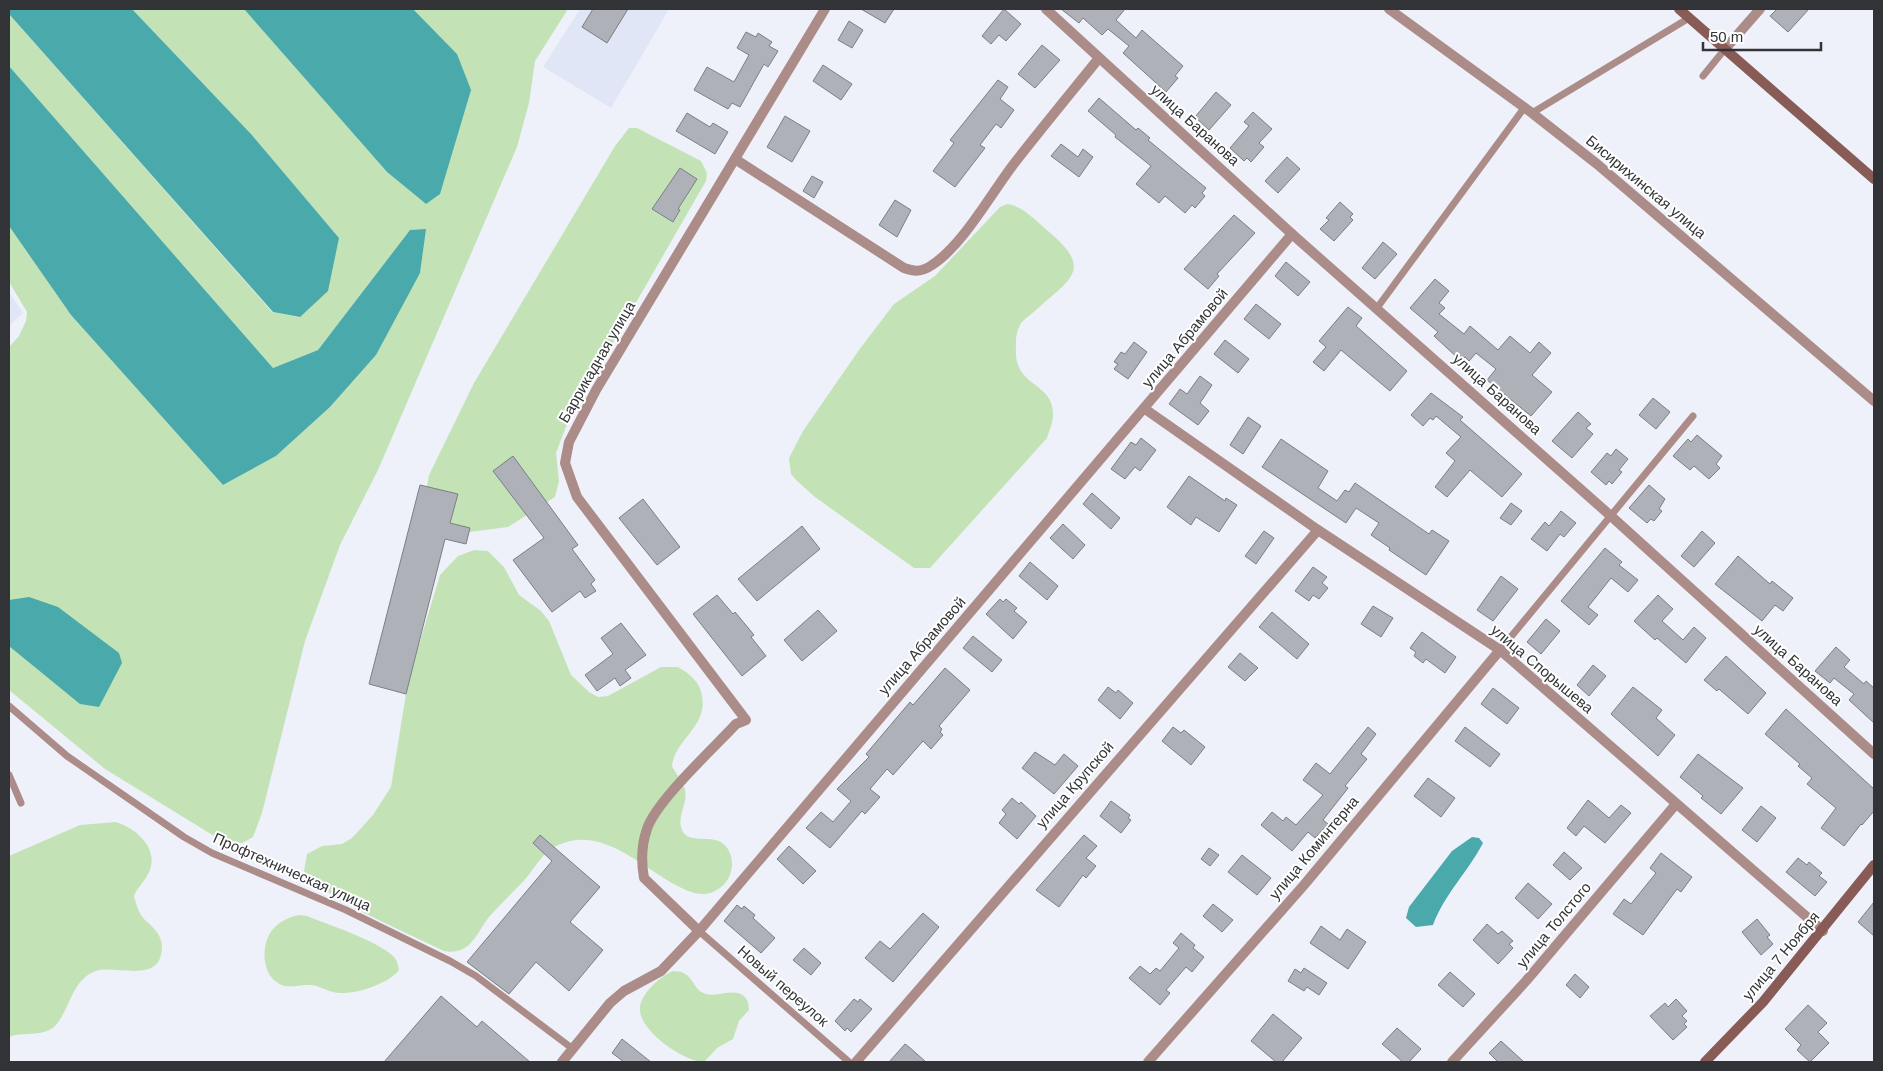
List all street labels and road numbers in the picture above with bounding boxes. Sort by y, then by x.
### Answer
street label: улица Баранова [1148,80,1244,169]
street label: Бисирихинская улица [1583,131,1710,242]
street label: улица Абрамовой [1138,285,1231,391]
street label: Баррикадная улица [555,297,639,425]
street label: улица Баранова [1450,349,1546,438]
street label: улица Абрамовой [875,593,969,698]
street label: улица Баранова [1751,620,1847,709]
street label: улица Спорышева [1488,621,1597,717]
street label: улица Крупской [1032,738,1117,831]
street label: улица Коминтерна [1265,792,1362,903]
street label: Профтехническая улица [211,829,374,914]
street label: улица Толстого [1513,879,1594,971]
street label: улица 7 Ноября [1739,908,1823,1003]
street label: Новый переулок [735,942,832,1030]

